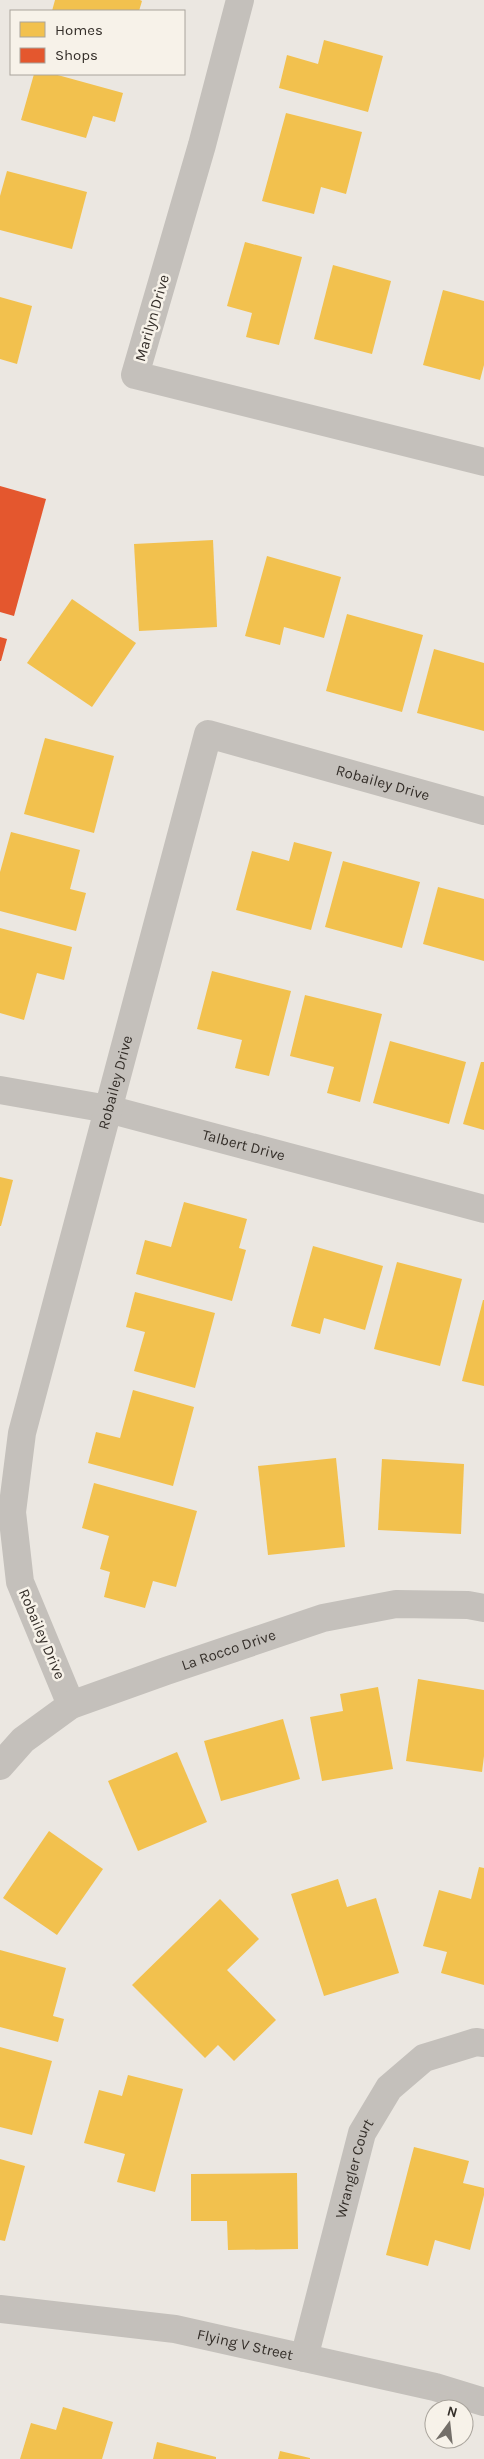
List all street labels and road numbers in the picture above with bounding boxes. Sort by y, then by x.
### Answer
street label: Marilyn Drive [131,272,173,364]
street label: Robailey Drive [334,761,432,804]
street label: Robailey Drive [94,1033,136,1131]
street label: Talbert Drive [200,1125,287,1165]
street label: Robailey Drive [15,1586,69,1682]
street label: La Rocco Drive [179,1626,278,1674]
street label: Wrangler Court [331,2115,378,2220]
street label: Flying V Street [195,2325,295,2364]

